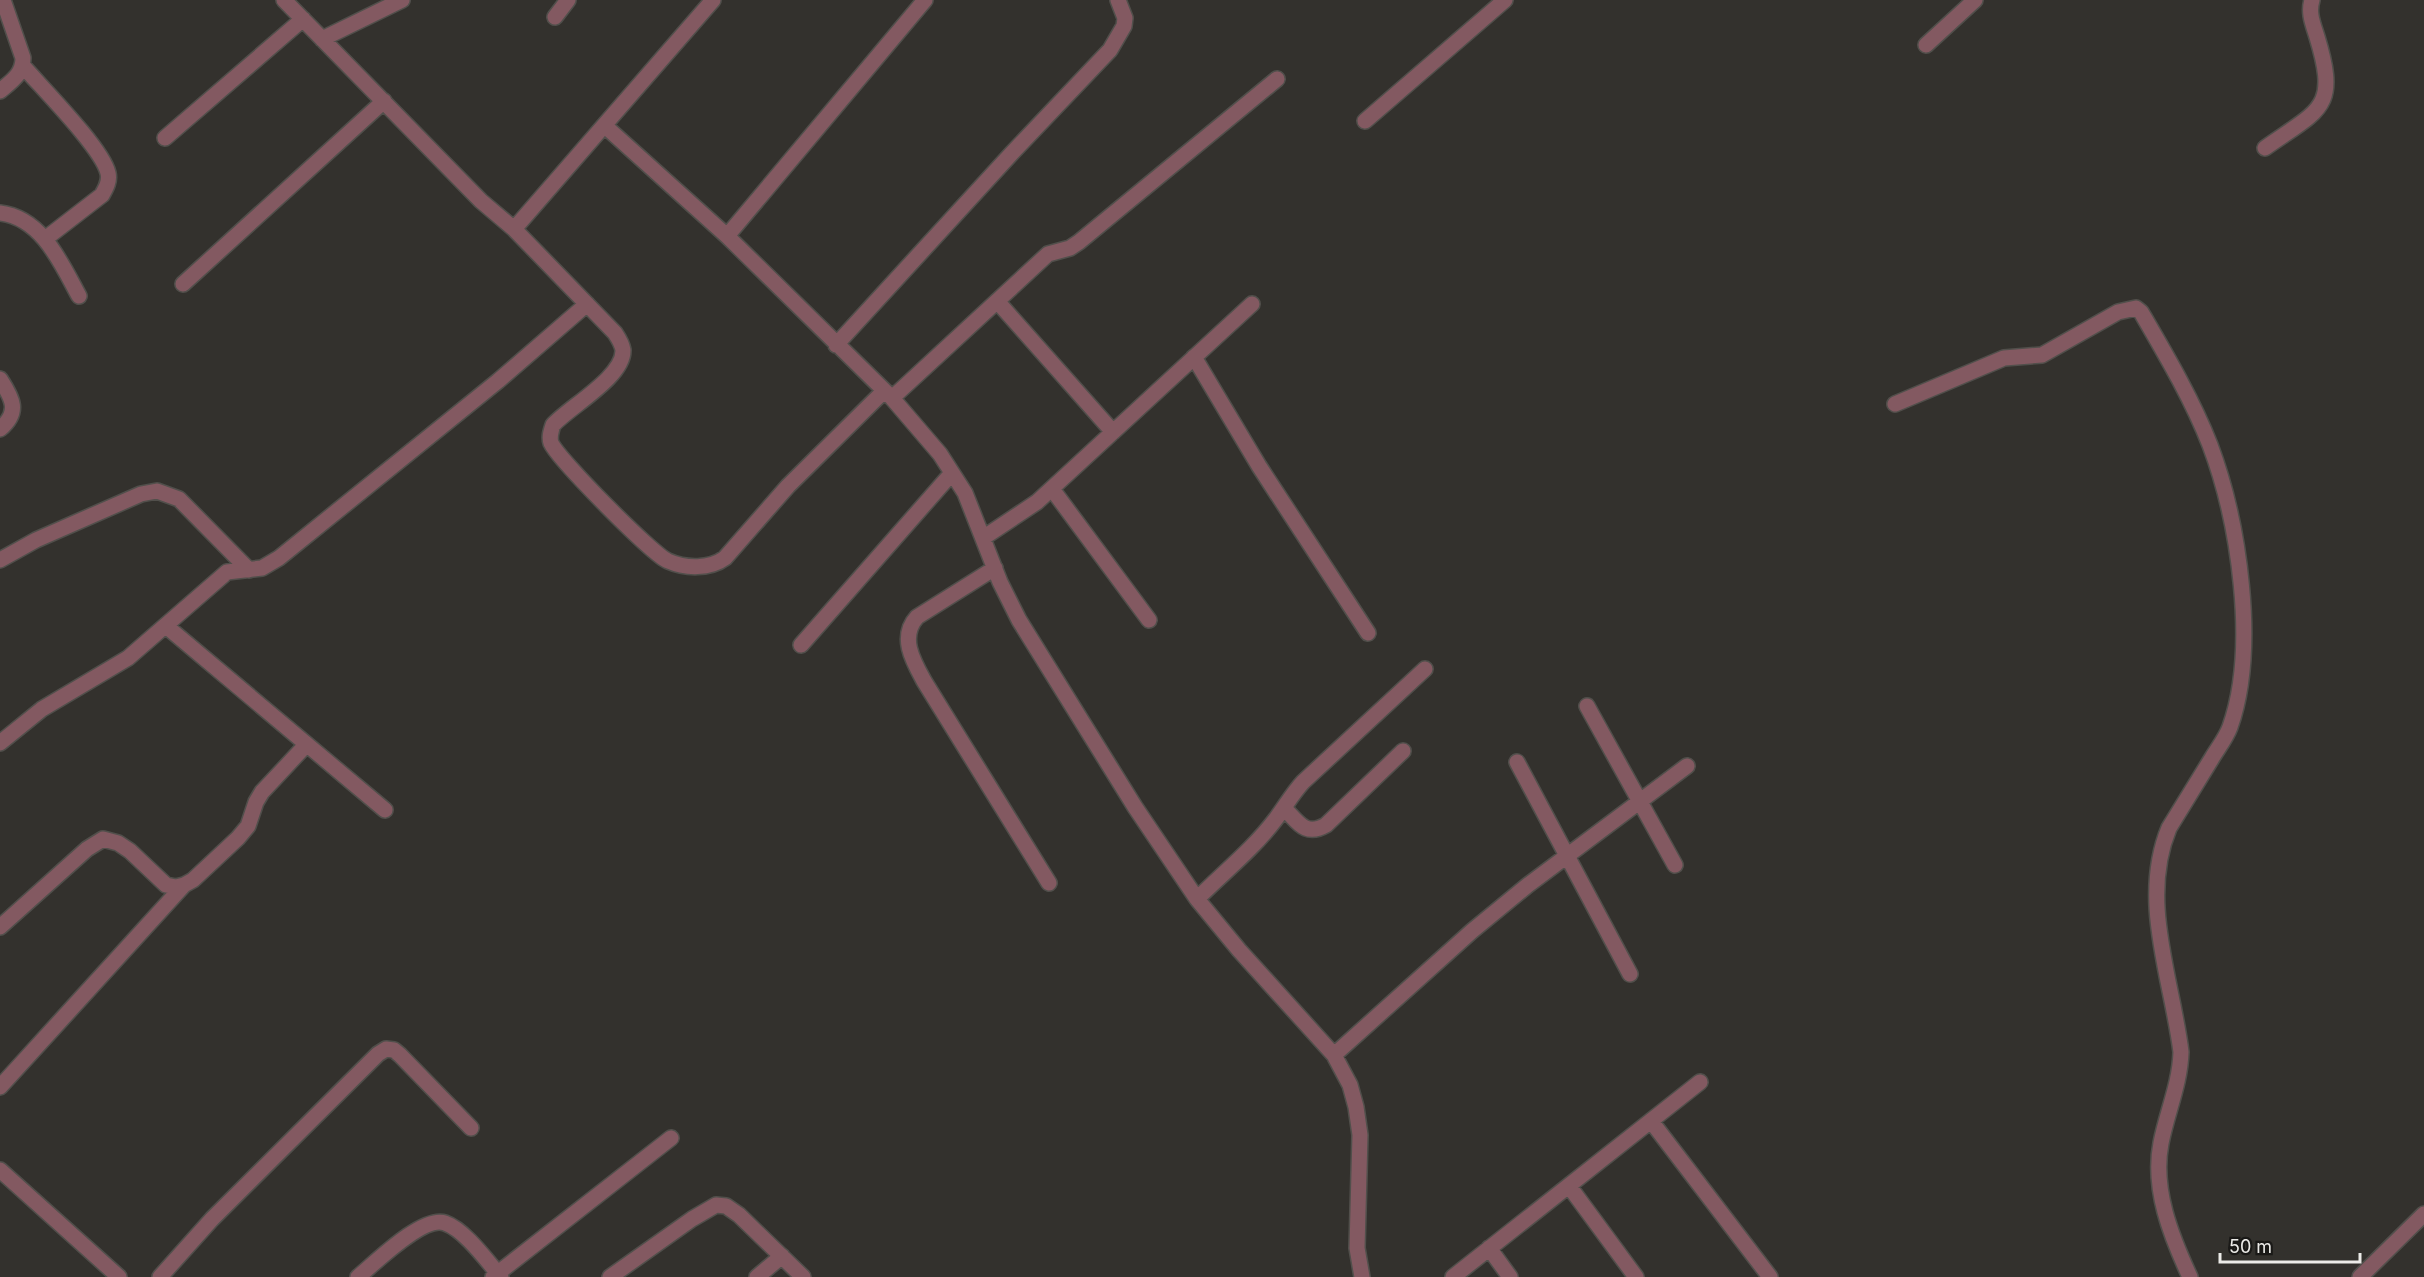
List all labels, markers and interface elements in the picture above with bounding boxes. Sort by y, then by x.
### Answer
scale bar [2220,1226,2360,1264]
text: 50 m [2229,1236,2272,1257]

